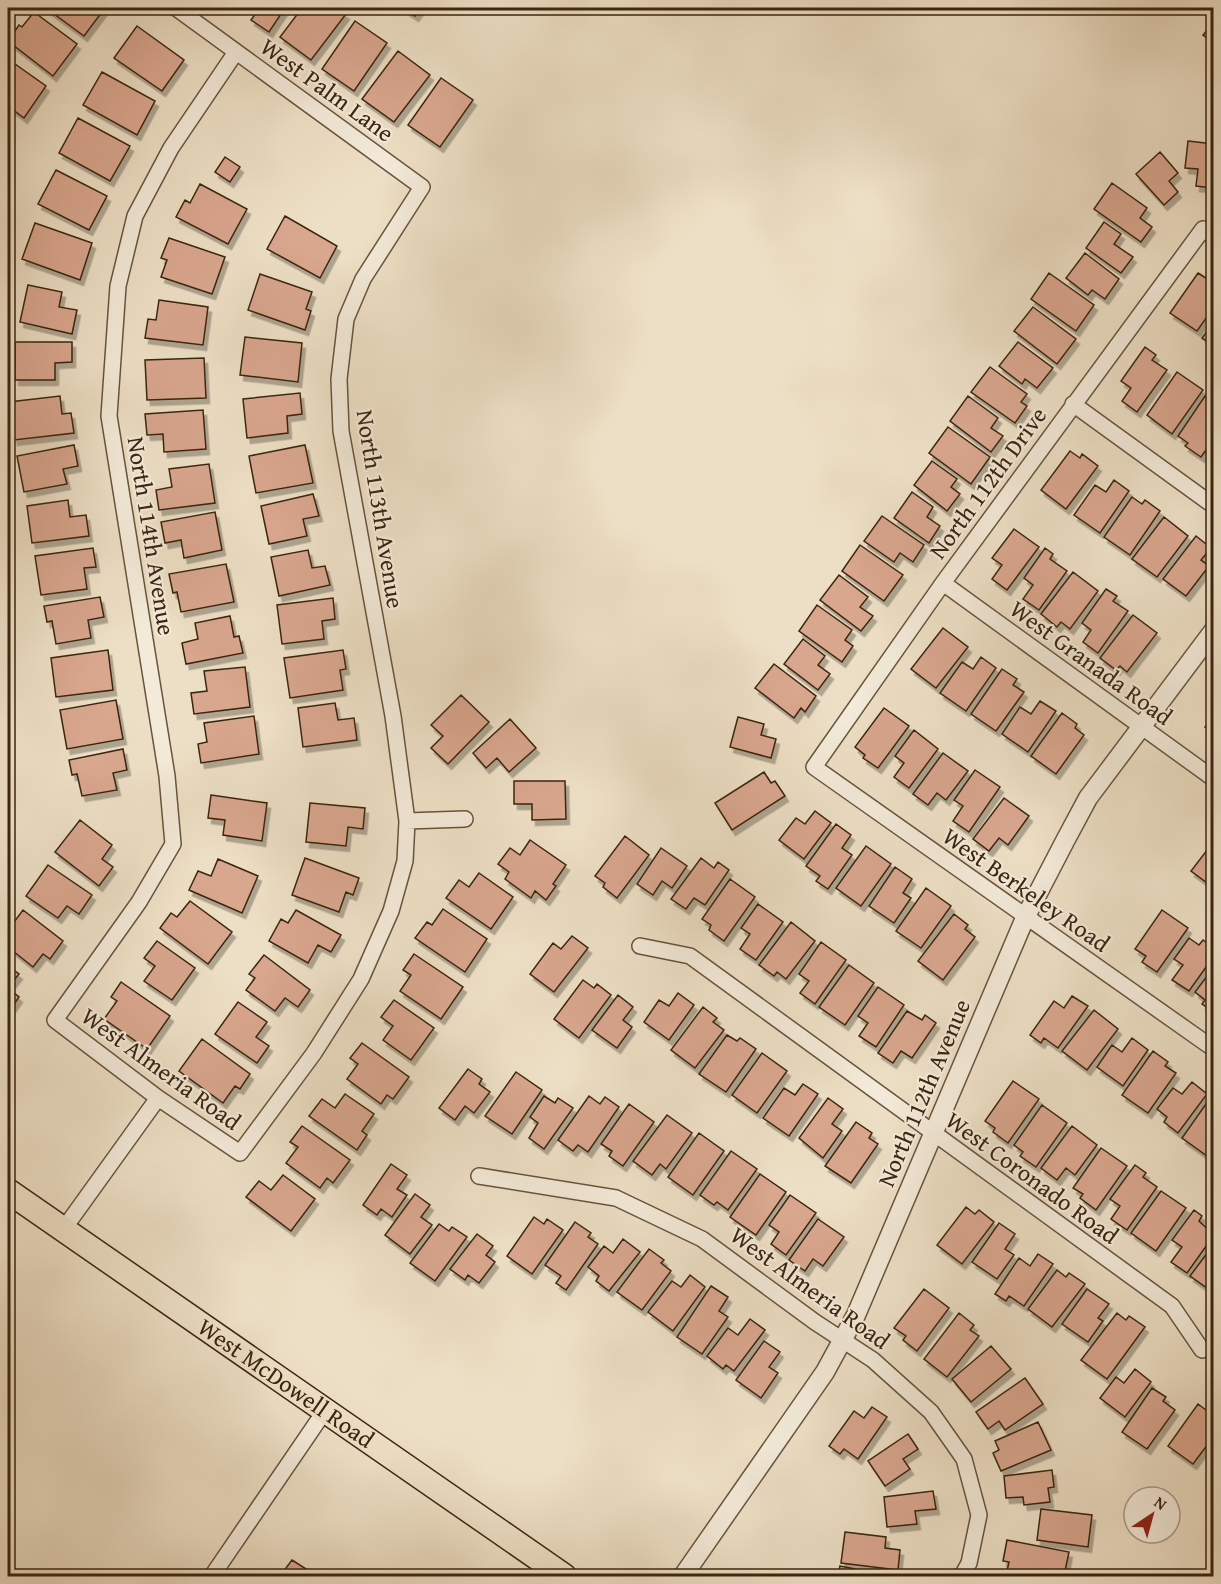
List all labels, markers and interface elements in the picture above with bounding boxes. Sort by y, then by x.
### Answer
street label: West Palm Lane [253,29,401,150]
street label: North 112th Drive [920,399,1055,566]
street label: North 113th Avenue [348,407,413,611]
street label: North 114th Avenue [119,434,184,638]
street label: West Granada Road [1003,592,1180,734]
street label: West Berkeley Road [935,819,1117,961]
street label: North 112th Avenue [868,994,979,1192]
street label: West Almeria Road [74,999,248,1139]
street label: West Coronado Road [938,1103,1126,1253]
street label: West Almeria Road [723,1218,897,1358]
street label: West McDowell Road [191,1309,382,1457]
north arrow [1122,1485,1182,1545]
text: N [1149,1490,1172,1516]

